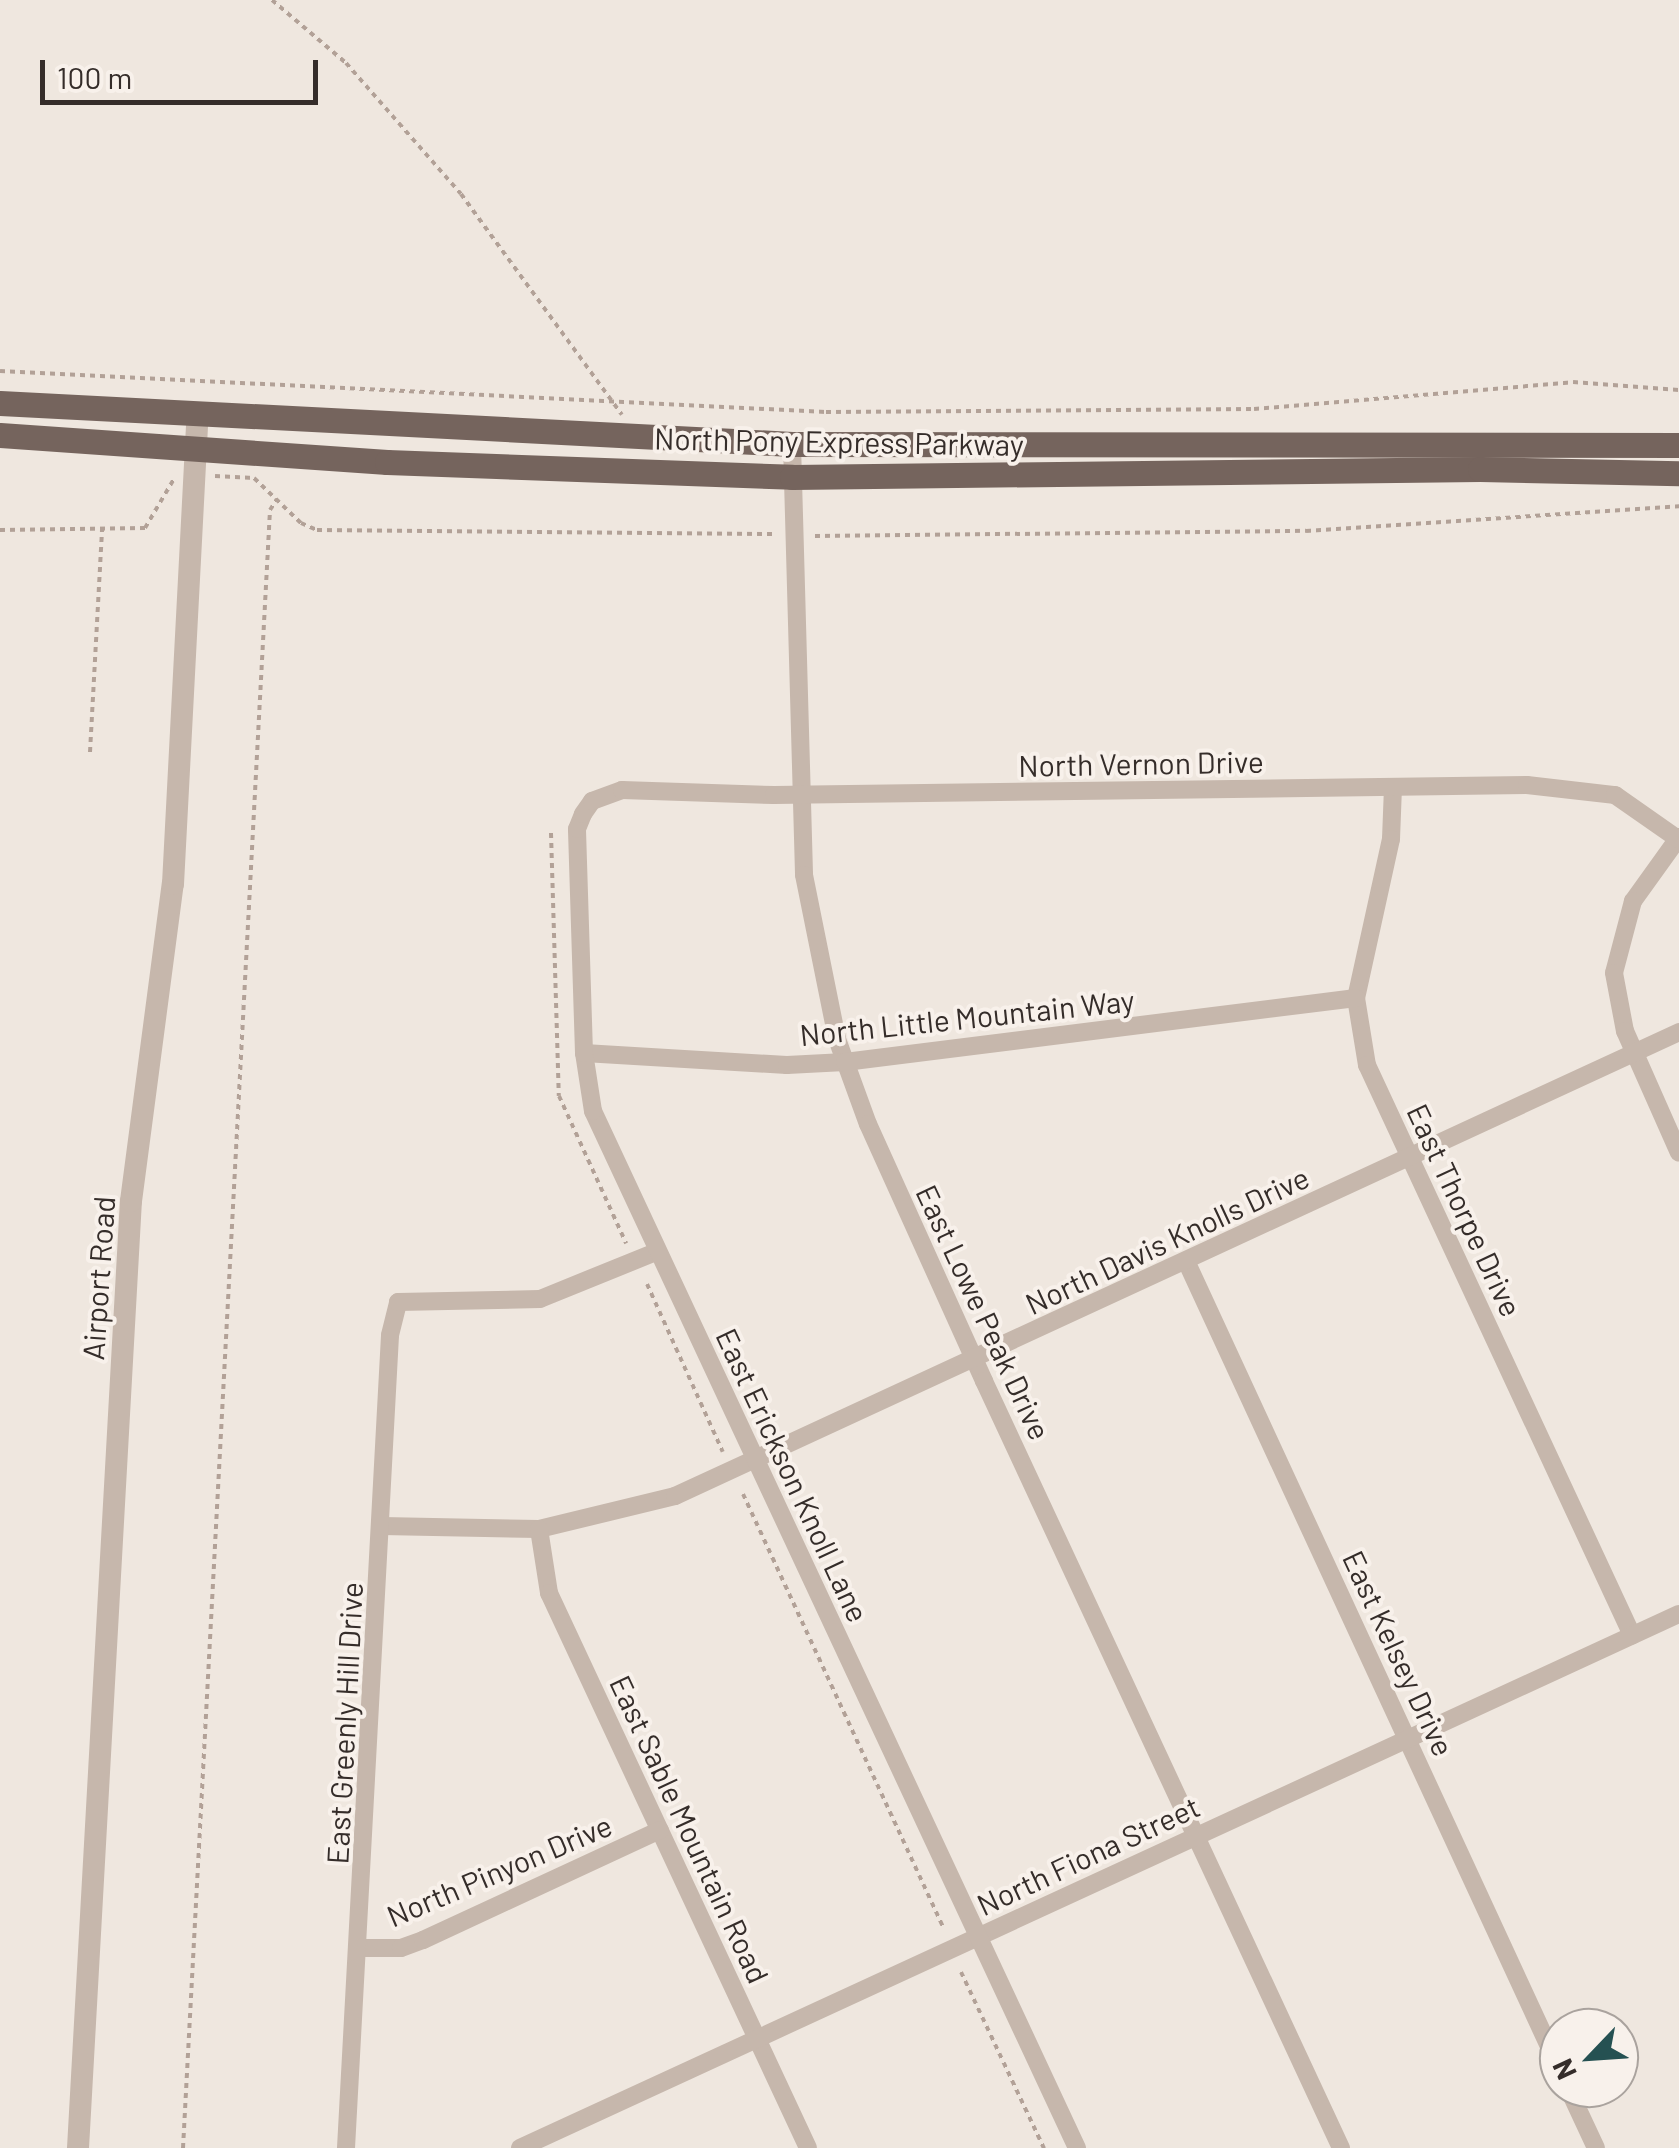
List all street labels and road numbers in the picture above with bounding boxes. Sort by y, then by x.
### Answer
street label: North Pony Express Parkway [654,420,1024,462]
street label: North Vernon Drive [1018,743,1264,783]
street label: North Little Mountain Way [798,982,1136,1052]
street label: East Thorpe Drive [1400,1098,1530,1322]
street label: North Davis Knolls Drive [1020,1158,1314,1322]
street label: East Lowe Peak Drive [909,1179,1059,1445]
street label: Airport Road [74,1195,122,1361]
street label: East Erickson Knoll Lane [709,1323,877,1627]
street label: East Kelsey Drive [1336,1545,1462,1761]
street label: East Greenly Hill Drive [319,1581,369,1865]
street label: East Sable Mountain Road [603,1669,777,1989]
street label: North Fiona Street [971,1788,1205,1922]
street label: North Pinyon Drive [381,1806,617,1934]

